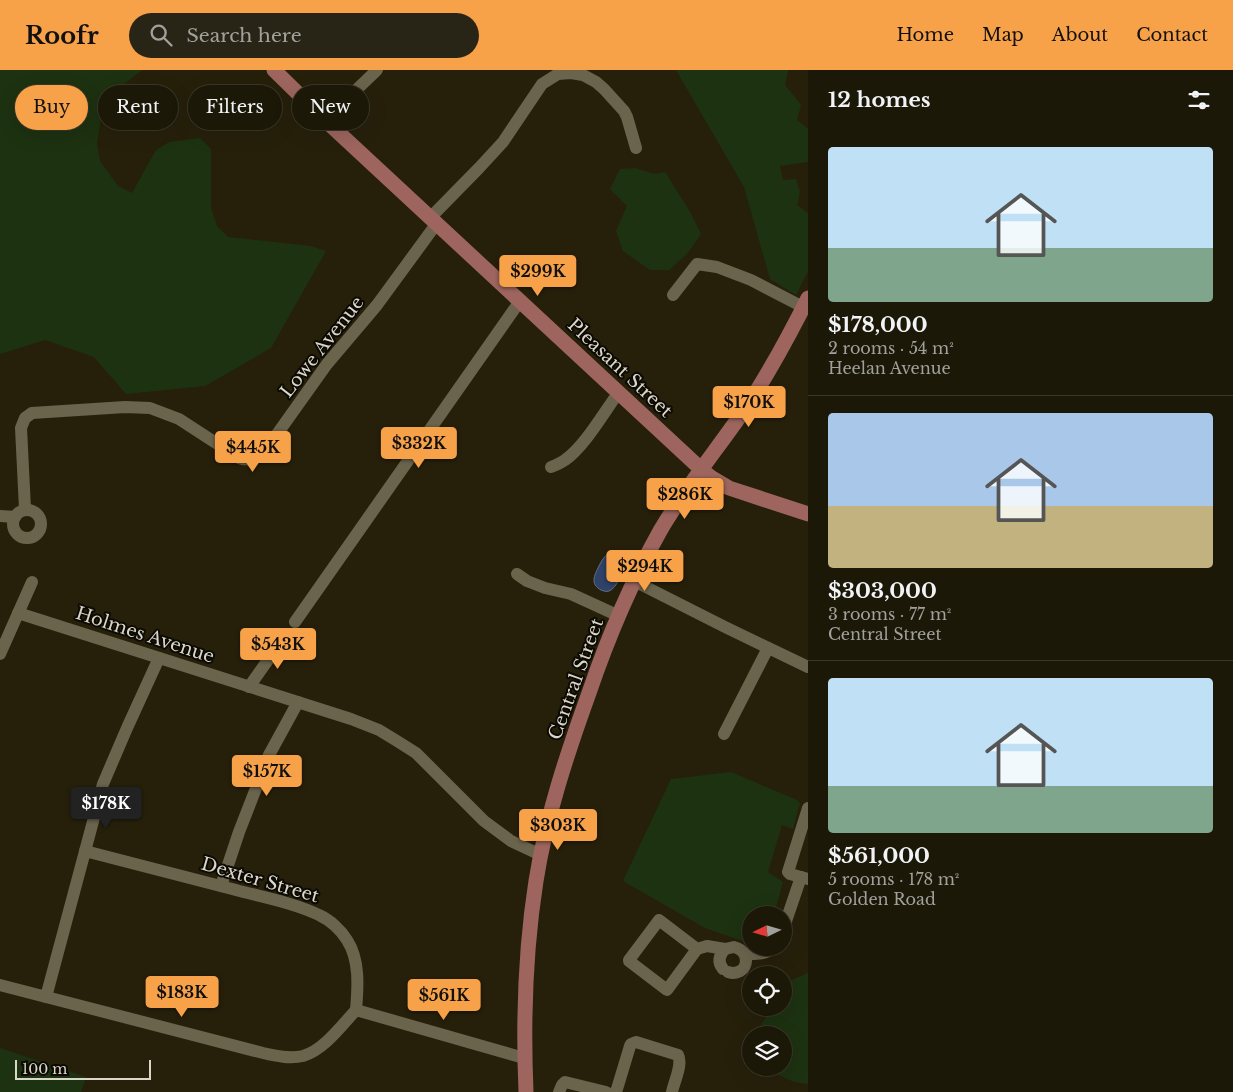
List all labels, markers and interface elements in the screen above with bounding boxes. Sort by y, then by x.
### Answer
search box [129,13,479,58]
text: Roofr [25,21,99,50]
icon: search [147,21,175,49]
text: Search here [187,24,302,47]
text: Home [896,24,954,46]
text: Map [982,24,1024,46]
text: About [1052,24,1108,46]
text: Contact [1136,24,1208,46]
chip: Buy [15,85,88,130]
chip: Rent [98,85,178,130]
chip: Filters [188,85,282,130]
chip: New [292,85,369,130]
icon: filters [1185,86,1213,114]
text: 12 homes [828,87,931,113]
icon: home [976,180,1066,270]
pin: $299K [503,254,573,297]
text: $299K [510,261,566,281]
street label: Lowe Avenue [276,292,368,402]
text: $178,000 [828,312,928,338]
street label: Pleasant Street [563,314,677,422]
text: 2 rooms · 54 m² [828,338,954,358]
text: Heelan Avenue [828,358,951,378]
pin: $170K [714,386,784,428]
text: $170K [724,392,774,412]
pin: $332K [384,426,454,469]
pin: $445K [218,430,288,473]
text: $332K [392,433,446,453]
text: $445K [226,437,280,457]
icon: home [976,445,1066,535]
pin: $286K [650,478,720,520]
text: $286K [658,484,712,504]
pin: $294K [610,550,680,592]
text: $294K [617,556,673,576]
text: $303,000 [828,578,937,604]
street label: Holmes Avenue [73,602,217,668]
text: 3 rooms · 77 m² [828,604,951,624]
street label: Central Street [544,615,608,743]
text: Central Street [828,624,942,644]
pin: $543K [243,628,313,670]
text: $543K [251,634,305,654]
icon: home [976,710,1066,800]
pin: $157K [232,754,302,797]
text: $157K [243,761,291,781]
pin: $178K [71,786,141,829]
text: $178K [82,793,130,813]
pin: $303K [523,808,593,851]
text: $303K [530,815,586,835]
text: $561,000 [828,843,930,869]
street label: Dexter Street [199,853,322,907]
text: 5 rooms · 178 m² [828,869,959,889]
text: Golden Road [828,889,936,909]
north arrow [742,906,792,956]
map controls [742,906,792,1076]
button: locate [742,966,792,1016]
pin: $183K [147,976,217,1018]
pin: $561K [409,978,479,1021]
text: $183K [157,982,207,1002]
text: $561K [419,985,469,1005]
button: layers [742,1026,792,1076]
scale bar [15,1057,151,1080]
text: 100 m [22,1060,67,1078]

